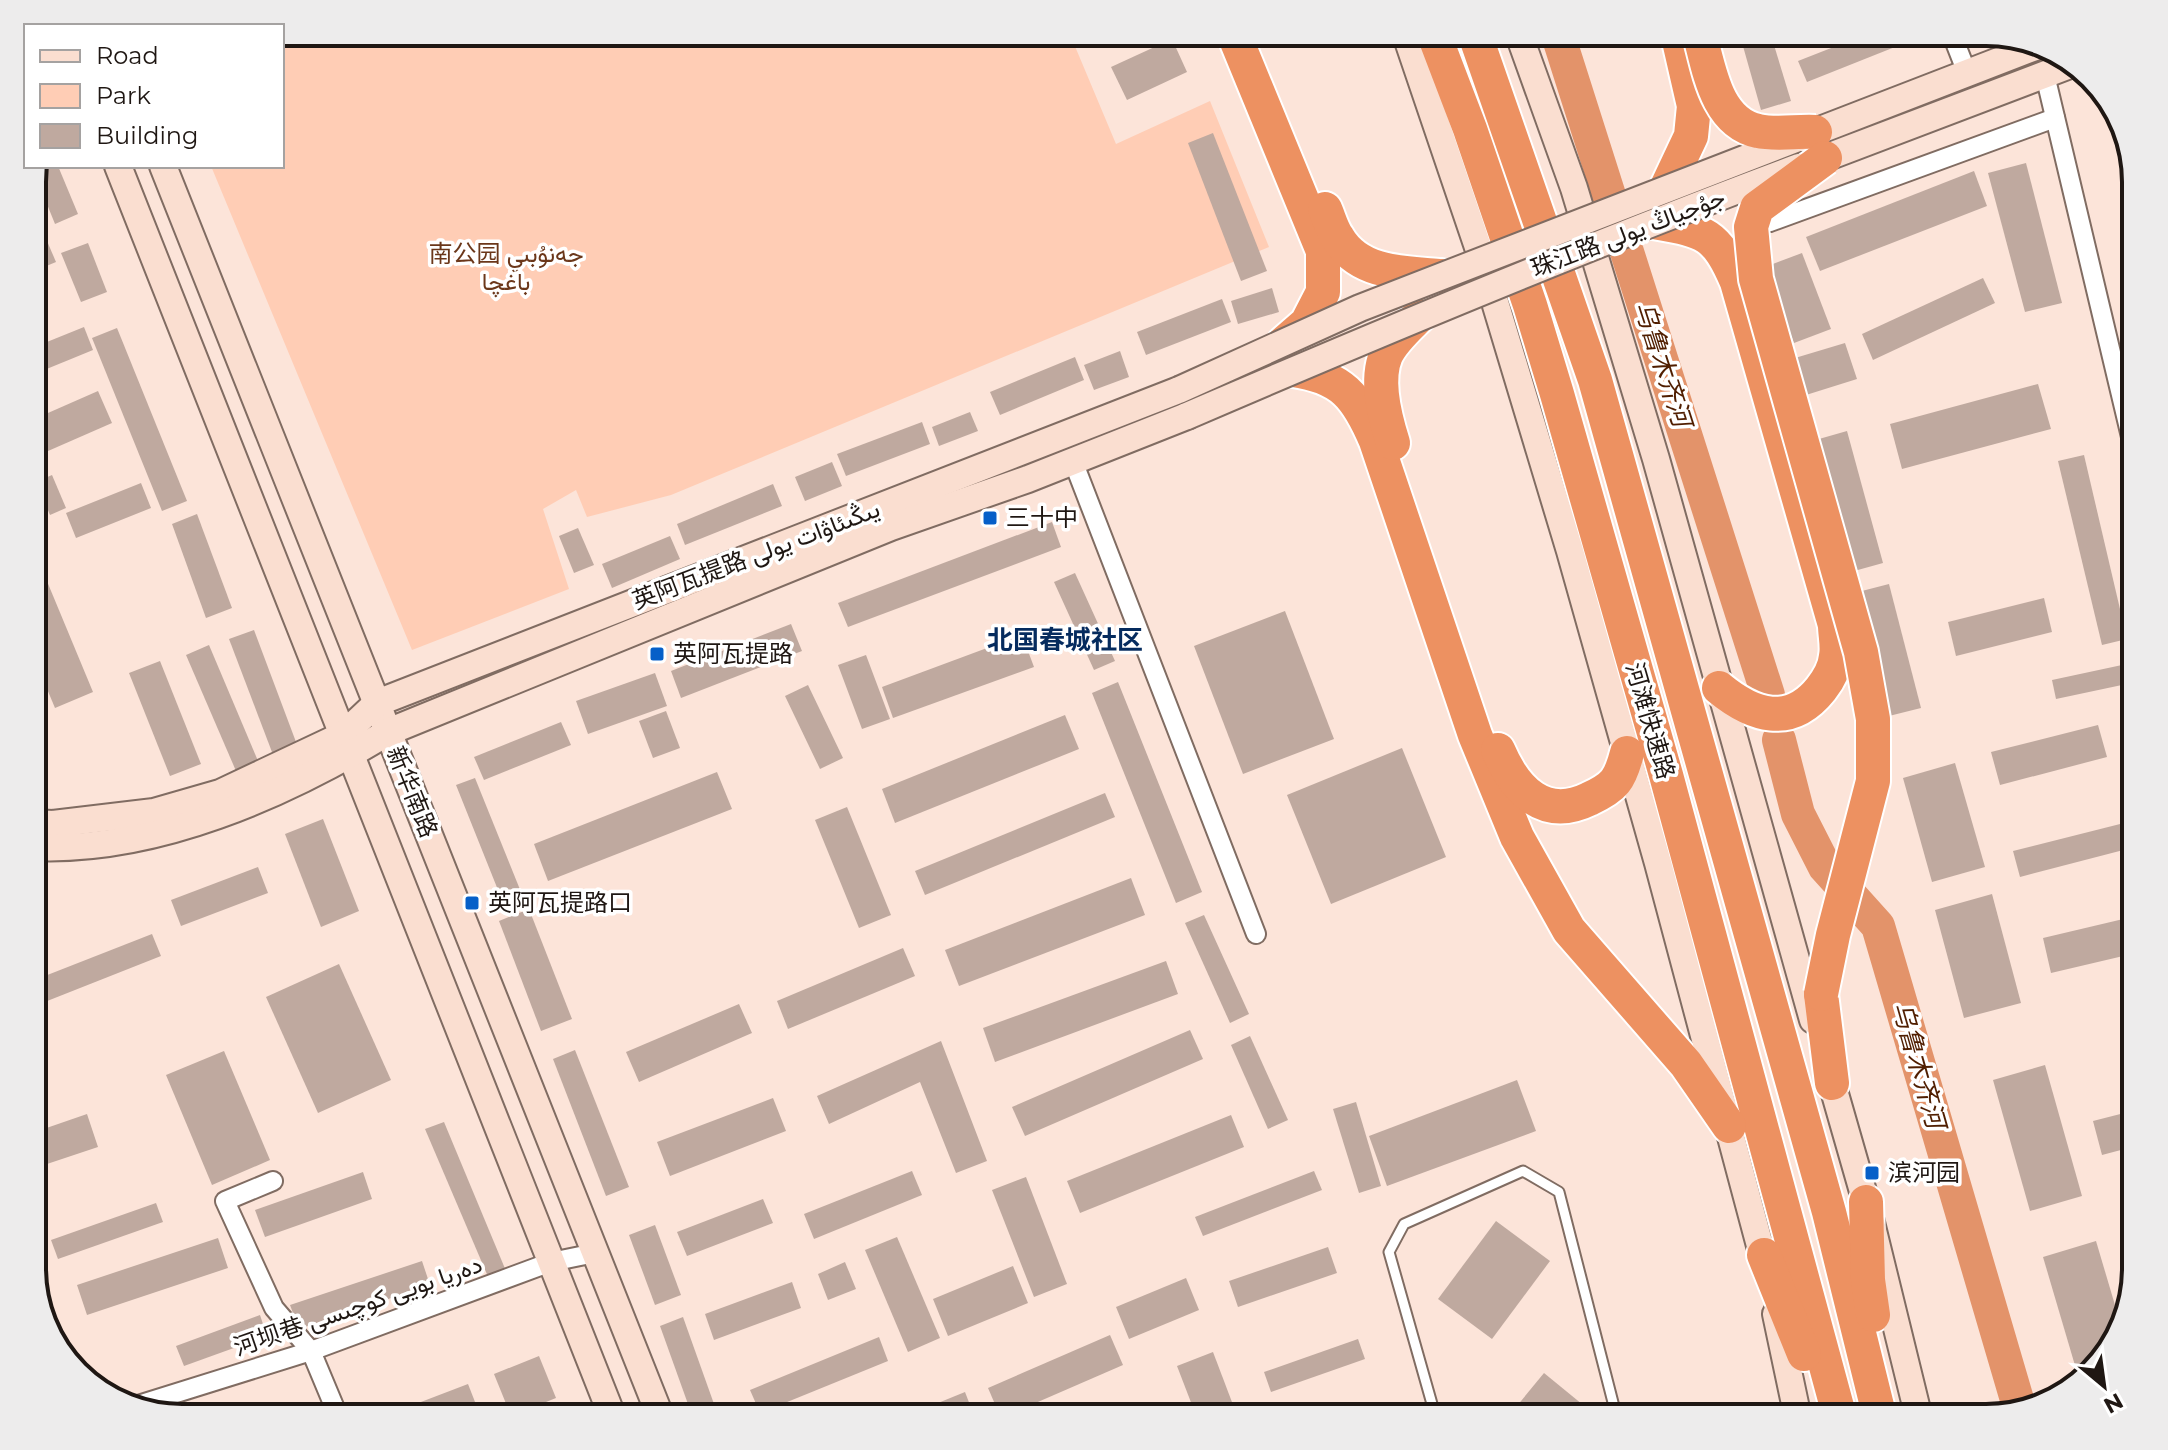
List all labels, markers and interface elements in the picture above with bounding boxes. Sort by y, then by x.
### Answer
legend [24,24,284,168]
text: Road [96,41,159,70]
text: Park [96,81,151,110]
text: Building [96,121,199,150]
street label: 珠江路 جۇجياڭ يولى [1527,182,1729,284]
park label: 南公园 جەنۇبىي باغچا [428,239,584,298]
water label: 乌鲁木齐河 [1628,297,1700,436]
street label: 英阿瓦提路 يىڭىئاۋات يولى [628,494,884,616]
place label: 三十中 [1006,503,1078,532]
marker: 三十中 [981,509,999,527]
district label: 北国春城社区 [987,624,1143,656]
place label: 英阿瓦提路 [673,639,793,668]
marker: 英阿瓦提路 [648,645,666,663]
street label: 河滩快速路 [1620,659,1681,783]
street label: 新华南路 [381,742,444,842]
place label: 英阿瓦提路口 [488,888,632,917]
marker: 英阿瓦提路口 [463,894,481,912]
water label: 乌鲁木齐河 [1886,998,1954,1137]
place label: 滨河园 [1888,1158,1960,1187]
marker: 滨河园 [1863,1164,1881,1182]
street label: 河坝巷 دەريا بويى كوچىسى [230,1249,487,1364]
north arrow [2064,1346,2144,1426]
text: N [2099,1387,2128,1419]

